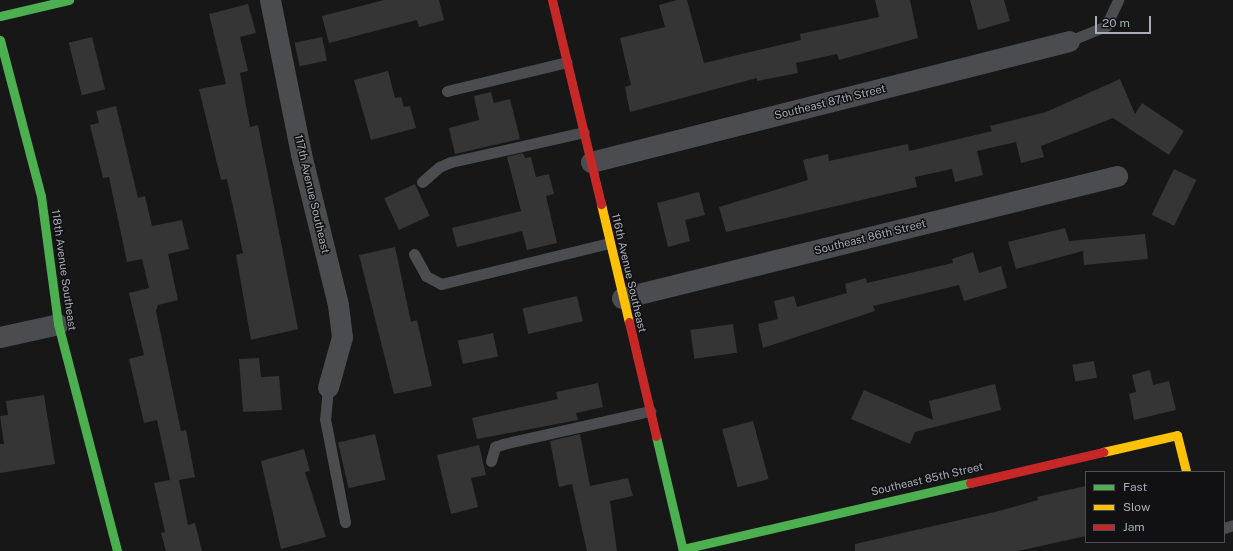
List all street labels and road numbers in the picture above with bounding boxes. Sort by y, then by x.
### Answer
street label: Southeast 87th Street [773,82,887,122]
street label: 117th Avenue Southeast [292,133,332,255]
street label: 118th Avenue Southeast [49,209,79,331]
street label: 116th Avenue Southeast [609,212,649,334]
street label: Southeast 86th Street [813,217,927,257]
street label: Southeast 85th Street [870,460,984,498]

